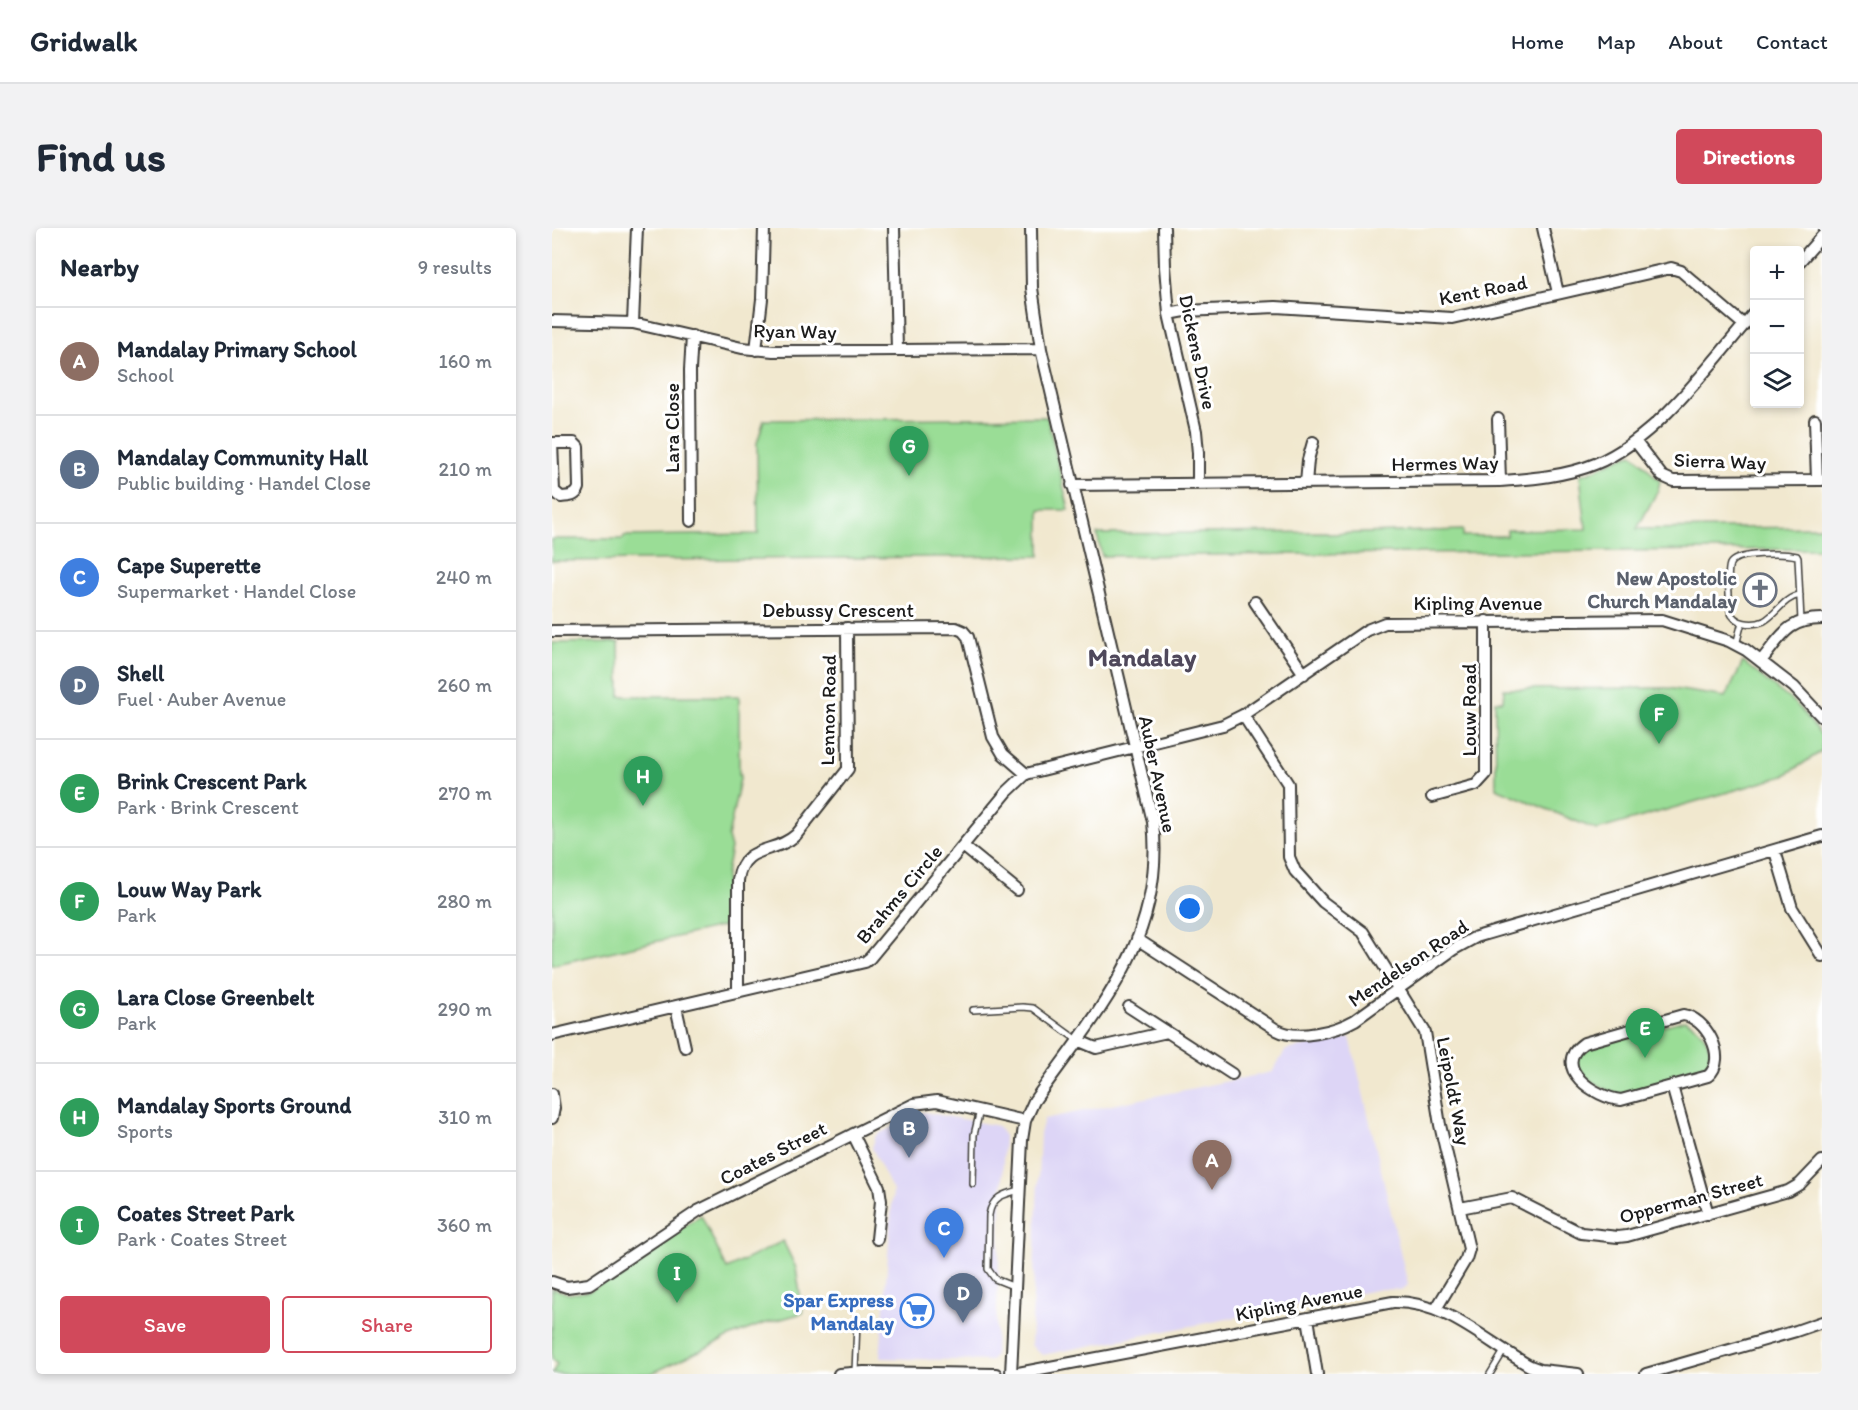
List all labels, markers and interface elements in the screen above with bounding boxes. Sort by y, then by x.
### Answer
text: Gridwalk [30,24,138,58]
text: Home [1511,29,1564,54]
text: Map [1597,29,1636,54]
text: About [1669,29,1723,54]
text: Contact [1756,29,1828,54]
button: Directions [1676,129,1822,184]
text: Find us [36,131,166,182]
map controls [1750,246,1804,408]
button: + [1750,246,1804,300]
text: Nearby [60,251,139,283]
text: 9 results [418,255,492,279]
street label: Kent Road [1437,270,1529,310]
street label: Dickens Drive [1174,292,1222,412]
button: − [1750,300,1804,354]
street label: Ryan Way [753,318,837,344]
text: Mandalay Primary School [117,336,357,363]
text: A [73,349,86,373]
text: 160 m [439,349,492,373]
button: layers [1750,354,1804,408]
text: School [117,363,174,387]
street label: Lara Close [660,383,684,473]
pin: G [890,426,928,476]
text: Mandalay Community Hall [117,444,368,471]
street label: Sierra Way [1673,447,1767,475]
street label: Hermes Way [1391,450,1499,476]
text: B [73,457,86,481]
text: 210 m [439,457,492,481]
text: Public building · Handel Close [117,471,371,495]
text: Cape Superette [117,552,261,579]
text: C [73,565,86,589]
text: 240 m [436,565,492,589]
place label: New Apostolic Church Mandalay [1587,566,1738,614]
church icon: New Apostolic Church Mandalay [1742,572,1778,608]
text: Supermarket · Handel Close [117,579,356,603]
street label: Kipling Avenue [1414,591,1542,615]
street label: Debussy Crescent [762,598,914,622]
district label: Mandalay [1088,641,1197,673]
street label: Lennon Road [815,654,841,766]
text: Shell [117,660,164,687]
street label: Louw Road [1457,663,1481,757]
text: D [73,673,86,697]
text: 260 m [437,673,492,697]
text: Fuel · Auber Avenue [117,687,286,711]
pin: F [1640,694,1678,744]
street label: Auber Avenue [1134,713,1182,835]
pin: H [624,756,662,806]
text: Brink Crescent Park [117,768,307,795]
text: E [74,781,85,805]
text: 270 m [438,781,492,805]
text: Park · Brink Crescent [117,795,299,819]
street label: Brahms Circle [851,840,947,948]
text: Louw Way Park [117,876,261,903]
text: F [74,889,85,913]
text: 280 m [437,889,492,913]
your location [1175,894,1204,923]
text: Park [117,903,156,927]
street label: Mendelson Road [1343,914,1473,1012]
text: Lara Close Greenbelt [117,984,314,1011]
text: G [73,997,86,1021]
text: 290 m [437,997,492,1021]
pin: E [1626,1008,1664,1058]
text: Park [117,1011,156,1035]
street label: Leipoldt Way [1432,1035,1476,1148]
text: Mandalay Sports Ground [117,1092,351,1119]
text: H [73,1105,86,1129]
text: 310 m [438,1105,492,1129]
pin: B [890,1108,928,1158]
street label: Coates Street [716,1116,831,1190]
text: Sports [117,1119,173,1143]
pin: A [1192,1140,1232,1190]
street label: Opperman Street [1617,1167,1766,1229]
text: Coates Street Park [117,1200,294,1227]
pin: C [924,1208,964,1258]
text: I [76,1213,83,1237]
text: 360 m [437,1213,492,1237]
text: Park · Coates Street [117,1227,287,1251]
pin: I [658,1254,696,1303]
pin: D [944,1274,982,1323]
street label: Kipling Avenue [1233,1278,1365,1326]
place label: Spar Express Mandalay [783,1288,895,1336]
supermarket icon: Spar Express Mandalay [899,1293,935,1329]
button: Save [60,1296,270,1353]
button: Share [282,1296,492,1353]

